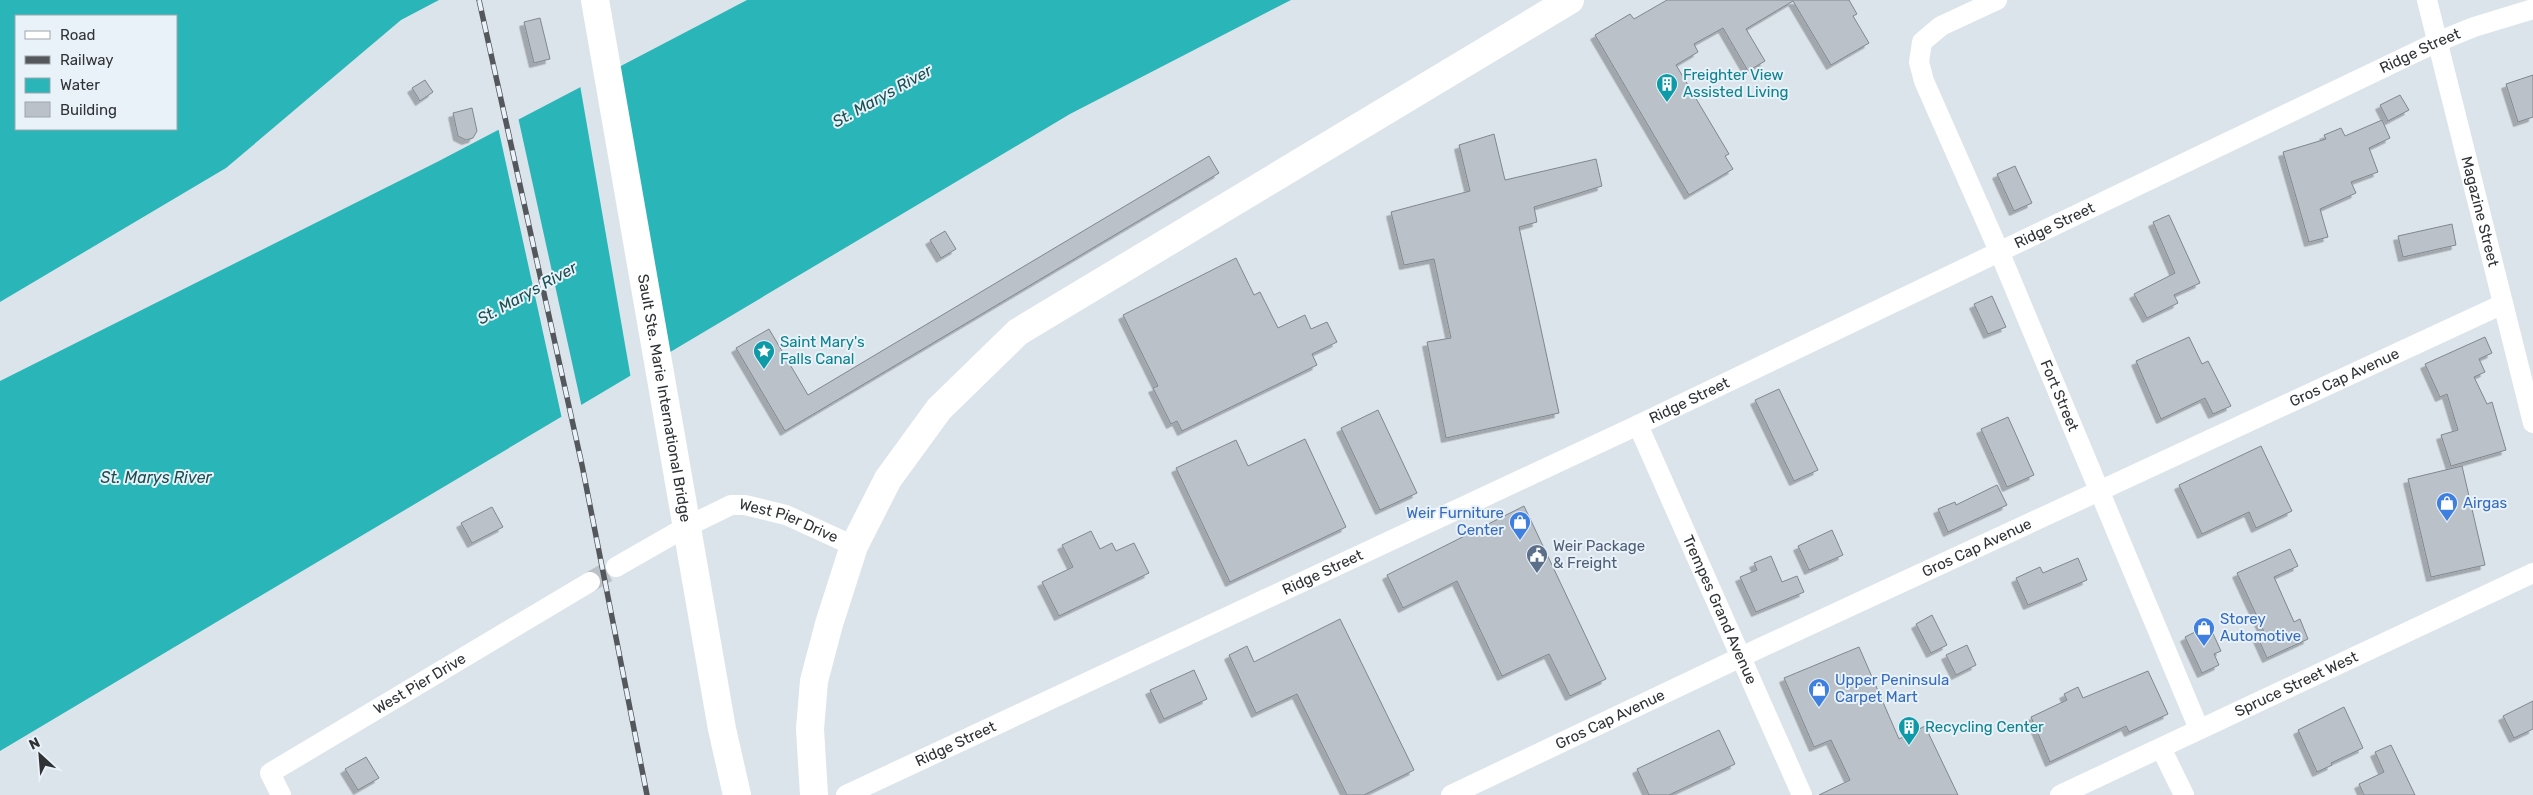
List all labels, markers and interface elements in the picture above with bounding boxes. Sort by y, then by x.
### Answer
legend [15,15,178,130]
street label: Ridge Street [2377,25,2463,77]
text: Road [60,26,96,44]
text: Railway [60,51,114,69]
water label: St. Marys River [829,60,936,131]
place label: Freighter View Assisted Living [1683,66,1789,101]
building icon: Freighter View Assisted Living [1655,72,1679,103]
text: Water [60,76,100,94]
text: Building [60,101,117,119]
street label: Magazine Street [2457,154,2503,269]
street label: Ridge Street [2011,198,2098,252]
water label: St. Marys River [474,257,581,328]
street label: Sault Ste. Marie International Bridge [634,273,695,523]
place label: Saint Mary's Falls Canal [780,333,865,368]
place icon: Saint Mary's Falls Canal [752,339,776,370]
street label: Gros Cap Avenue [2287,344,2402,411]
street label: Fort Street [2037,357,2082,434]
street label: Ridge Street [1646,373,1732,427]
water label: St. Marys River [100,468,212,487]
shop icon: Airgas [2435,491,2459,522]
place label: Airgas [2463,494,2507,512]
street label: West Pier Drive [737,495,841,546]
place label: Weir Furniture Center [1406,504,1504,539]
shop icon: Weir Furniture Center [1508,510,1532,541]
street label: Gros Cap Avenue [1919,515,2034,581]
street label: Trempes Grand Avenue [1679,532,1761,687]
place label: Weir Package & Freight [1553,537,1645,572]
public building icon: Weir Package & Freight [1525,543,1549,574]
street label: Ridge Street [1279,546,1366,599]
place label: Storey Automotive [2220,610,2301,645]
shop icon: Storey Automotive [2192,616,2216,647]
street label: Spruce Street West [2232,647,2361,721]
street label: West Pier Drive [370,649,469,718]
place label: Upper Peninsula Carpet Mart [1835,671,1949,706]
shop icon: Upper Peninsula Carpet Mart [1807,677,1831,708]
street label: Gros Cap Avenue [1552,686,1667,753]
building icon: Recycling Center [1897,715,1921,746]
street label: Ridge Street [912,717,999,770]
place label: Recycling Center [1925,718,2044,736]
north arrow [15,730,65,780]
text: N [26,734,43,754]

